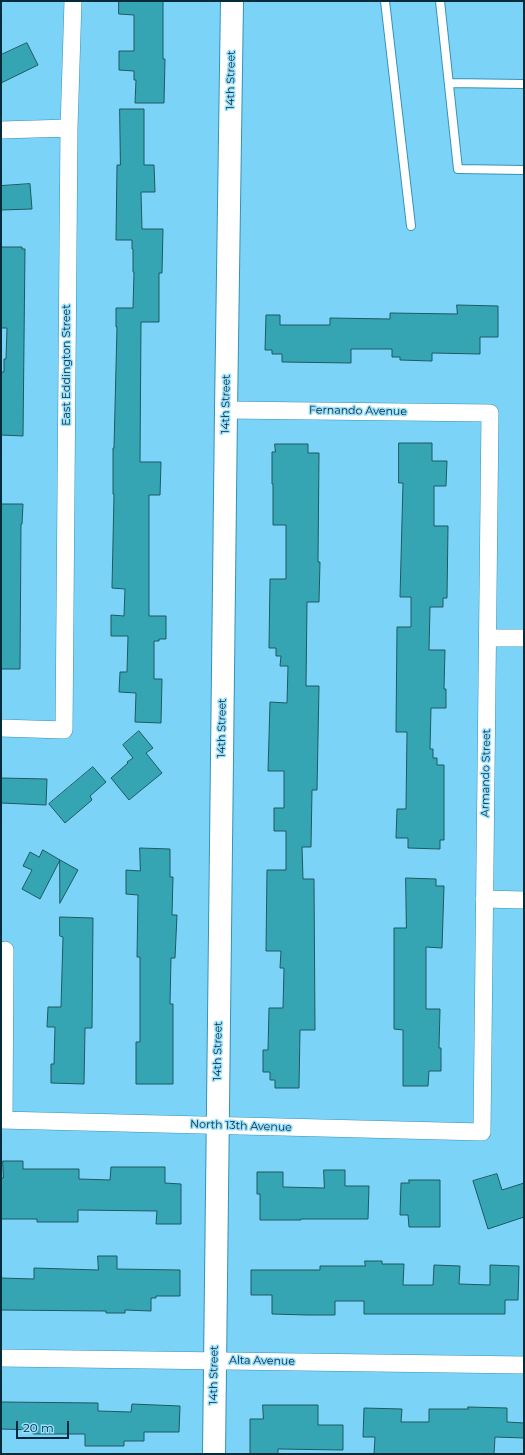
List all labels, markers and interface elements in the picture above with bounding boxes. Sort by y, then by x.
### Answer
street label: 14th Street [224,50,238,110]
street label: East Eddington Street [60,304,74,426]
street label: 14th Street [219,374,233,434]
street label: Fernando Avenue [309,404,407,418]
street label: 14th Street [215,698,229,758]
street label: Armando Street [479,729,493,817]
street label: 14th Street [211,1021,225,1081]
street label: North 13th Avenue [190,1118,292,1134]
street label: 14th Street [207,1345,221,1405]
street label: Alta Avenue [229,1354,295,1368]
scale bar [18,1413,71,1439]
text: 20 m [23,1420,54,1435]

